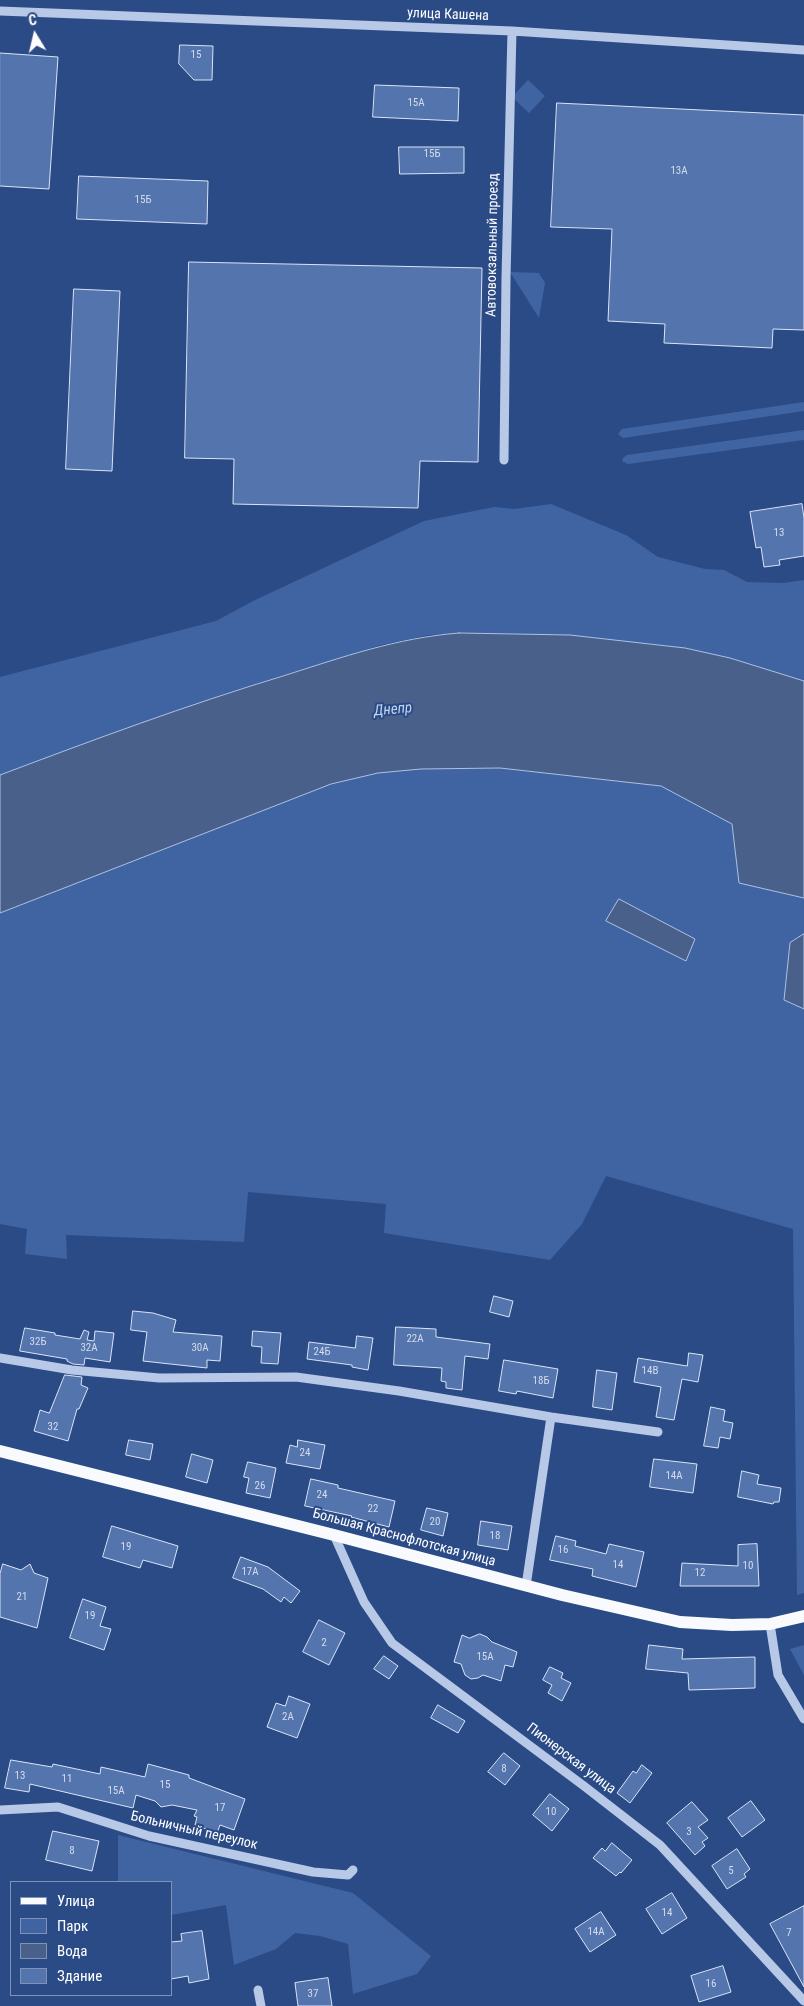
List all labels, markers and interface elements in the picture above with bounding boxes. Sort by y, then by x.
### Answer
street label: улица Кашена [407,5,489,25]
north arrow [10,10,60,60]
text: С [27,12,38,29]
house number: 15 [191,48,201,62]
house number: 15А [407,96,425,110]
house number: 15Б [424,147,440,161]
house number: 13А [670,164,688,178]
street label: Автовокзальный проезд [483,173,503,317]
house number: 15Б [135,193,151,207]
house number: 13 [774,526,784,540]
water label: Днепр [373,699,413,721]
house number: 22А [406,1332,424,1346]
house number: 32Б [30,1335,46,1349]
house number: 32А [80,1341,98,1355]
house number: 30А [191,1341,209,1355]
house number: 24Б [314,1345,330,1359]
house number: 14В [642,1364,658,1378]
house number: 18Б [533,1374,549,1388]
house number: 32 [48,1420,58,1434]
house number: 24 [300,1446,310,1460]
house number: 14А [665,1469,683,1483]
house number: 26 [255,1479,265,1493]
house number: 24 [317,1488,327,1502]
house number: 22 [368,1502,378,1516]
street label: Большая Краснофлотская улица [311,1505,497,1571]
house number: 20 [430,1515,440,1529]
house number: 18 [490,1529,500,1543]
house number: 19 [121,1540,131,1554]
house number: 16 [558,1543,568,1557]
house number: 14 [613,1558,623,1572]
house number: 10 [743,1559,753,1573]
house number: 17А [241,1565,259,1579]
house number: 12 [695,1566,705,1580]
house number: 21 [17,1590,27,1604]
house number: 19 [85,1609,95,1623]
house number: 2 [321,1636,327,1650]
house number: 15А [476,1650,494,1664]
house number: 2А [282,1710,294,1724]
street label: Пионерская улица [523,1720,619,1798]
house number: 8 [501,1762,507,1776]
house number: 13 [15,1769,25,1783]
house number: 11 [62,1772,72,1786]
house number: 15 [160,1778,170,1792]
house number: 15А [107,1784,125,1798]
house number: 17 [215,1801,225,1815]
house number: 10 [546,1805,556,1819]
street label: Больничный переулок [129,1808,259,1854]
house number: 3 [686,1825,692,1839]
house number: 8 [69,1844,75,1858]
house number: 5 [728,1864,734,1878]
legend [10,1881,172,1996]
text: Улица [57,1892,95,1910]
house number: 14 [662,1906,672,1920]
text: Парк [57,1917,88,1935]
house number: 14А [587,1925,605,1939]
house number: 7 [786,1926,792,1940]
text: Вода [57,1942,87,1960]
text: Здание [57,1967,102,1985]
house number: 16 [706,1977,716,1991]
house number: 37 [308,1987,318,2001]

